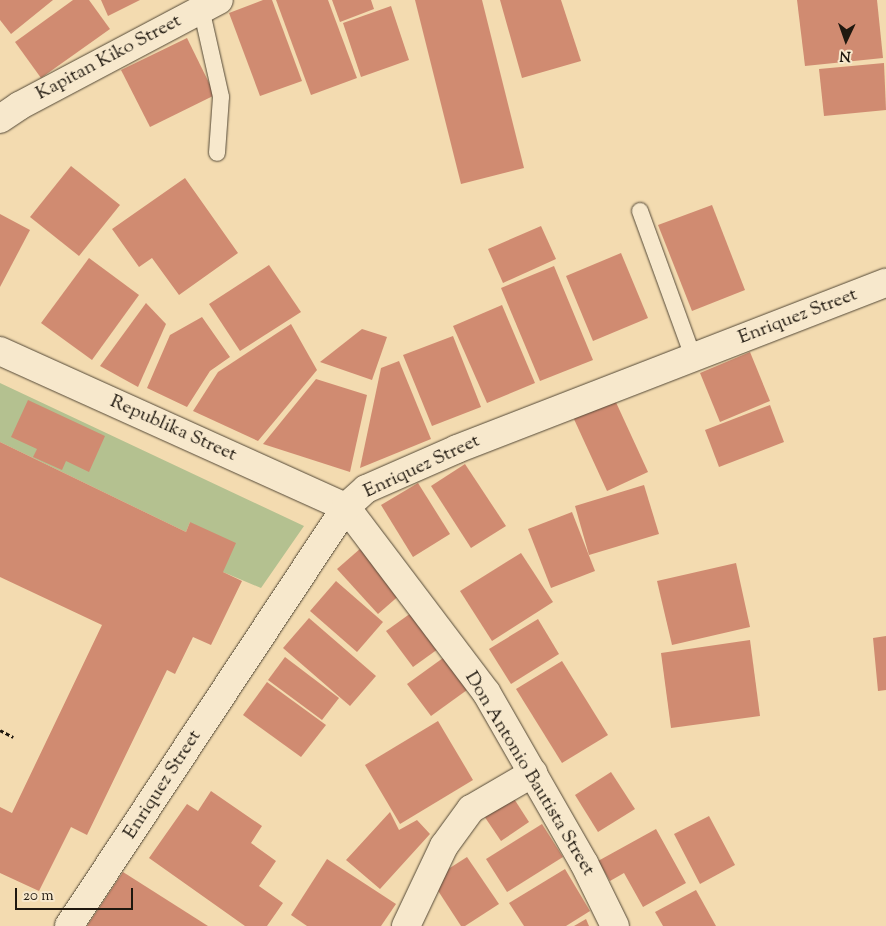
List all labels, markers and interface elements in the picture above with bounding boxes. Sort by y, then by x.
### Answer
street label: Kapitan Kiko Street [32,10,186,106]
north arrow [821,15,871,65]
text: N [839,45,851,65]
street label: Enriquez Street [735,284,861,350]
street label: Republika Street [106,391,240,467]
street label: Enriquez Street [360,430,484,504]
street label: Don Antonio Bautista Street [459,668,599,880]
street label: Enriquez Street [119,726,207,844]
scale bar [18,878,135,910]
text: 20 m [23,886,54,907]

